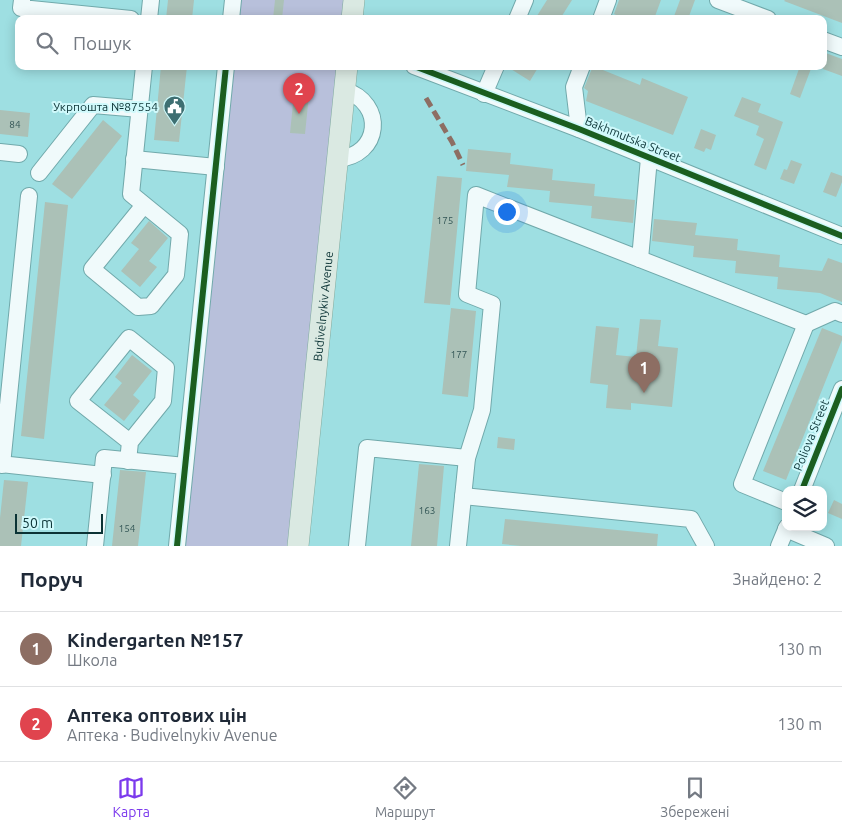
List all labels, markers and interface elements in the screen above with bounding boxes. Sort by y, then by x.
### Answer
search box [15,15,827,70]
icon: search [33,29,61,57]
text: Пошук [73,32,132,54]
pin: 2 [283,73,315,114]
public building icon: Укрпошта №87554 [162,94,186,125]
place label: Укрпошта №87554 [53,100,158,113]
street label: Bakhmutska Street [583,114,683,164]
house number: 84 [9,119,21,130]
your location [494,199,520,225]
house number: 175 [437,215,453,226]
street label: Budivelnykiv Avenue [310,251,335,362]
house number: 177 [451,349,467,360]
pin: 1 [628,352,660,393]
street label: Poliova Street [791,397,831,472]
map controls [782,486,827,531]
button: layers [782,486,827,531]
house number: 163 [419,505,435,516]
scale bar [15,511,102,534]
text: 50 m [22,515,53,531]
house number: 154 [119,523,136,534]
text: Поруч [20,567,83,591]
text: Знайдено: 2 [733,570,822,588]
text: Kindergarten №157 [67,629,243,651]
text: 1 [31,640,41,658]
text: 130 m [777,640,822,658]
text: Школа [67,651,117,669]
text: Аптека оптових цін [67,704,247,726]
text: 2 [31,715,41,733]
text: 130 m [777,715,822,733]
text: Аптека · Budivelnykiv Avenue [67,726,278,744]
tab: Карта [113,774,150,820]
tab: Маршрут [375,774,435,820]
tab: Збережені [660,774,729,820]

